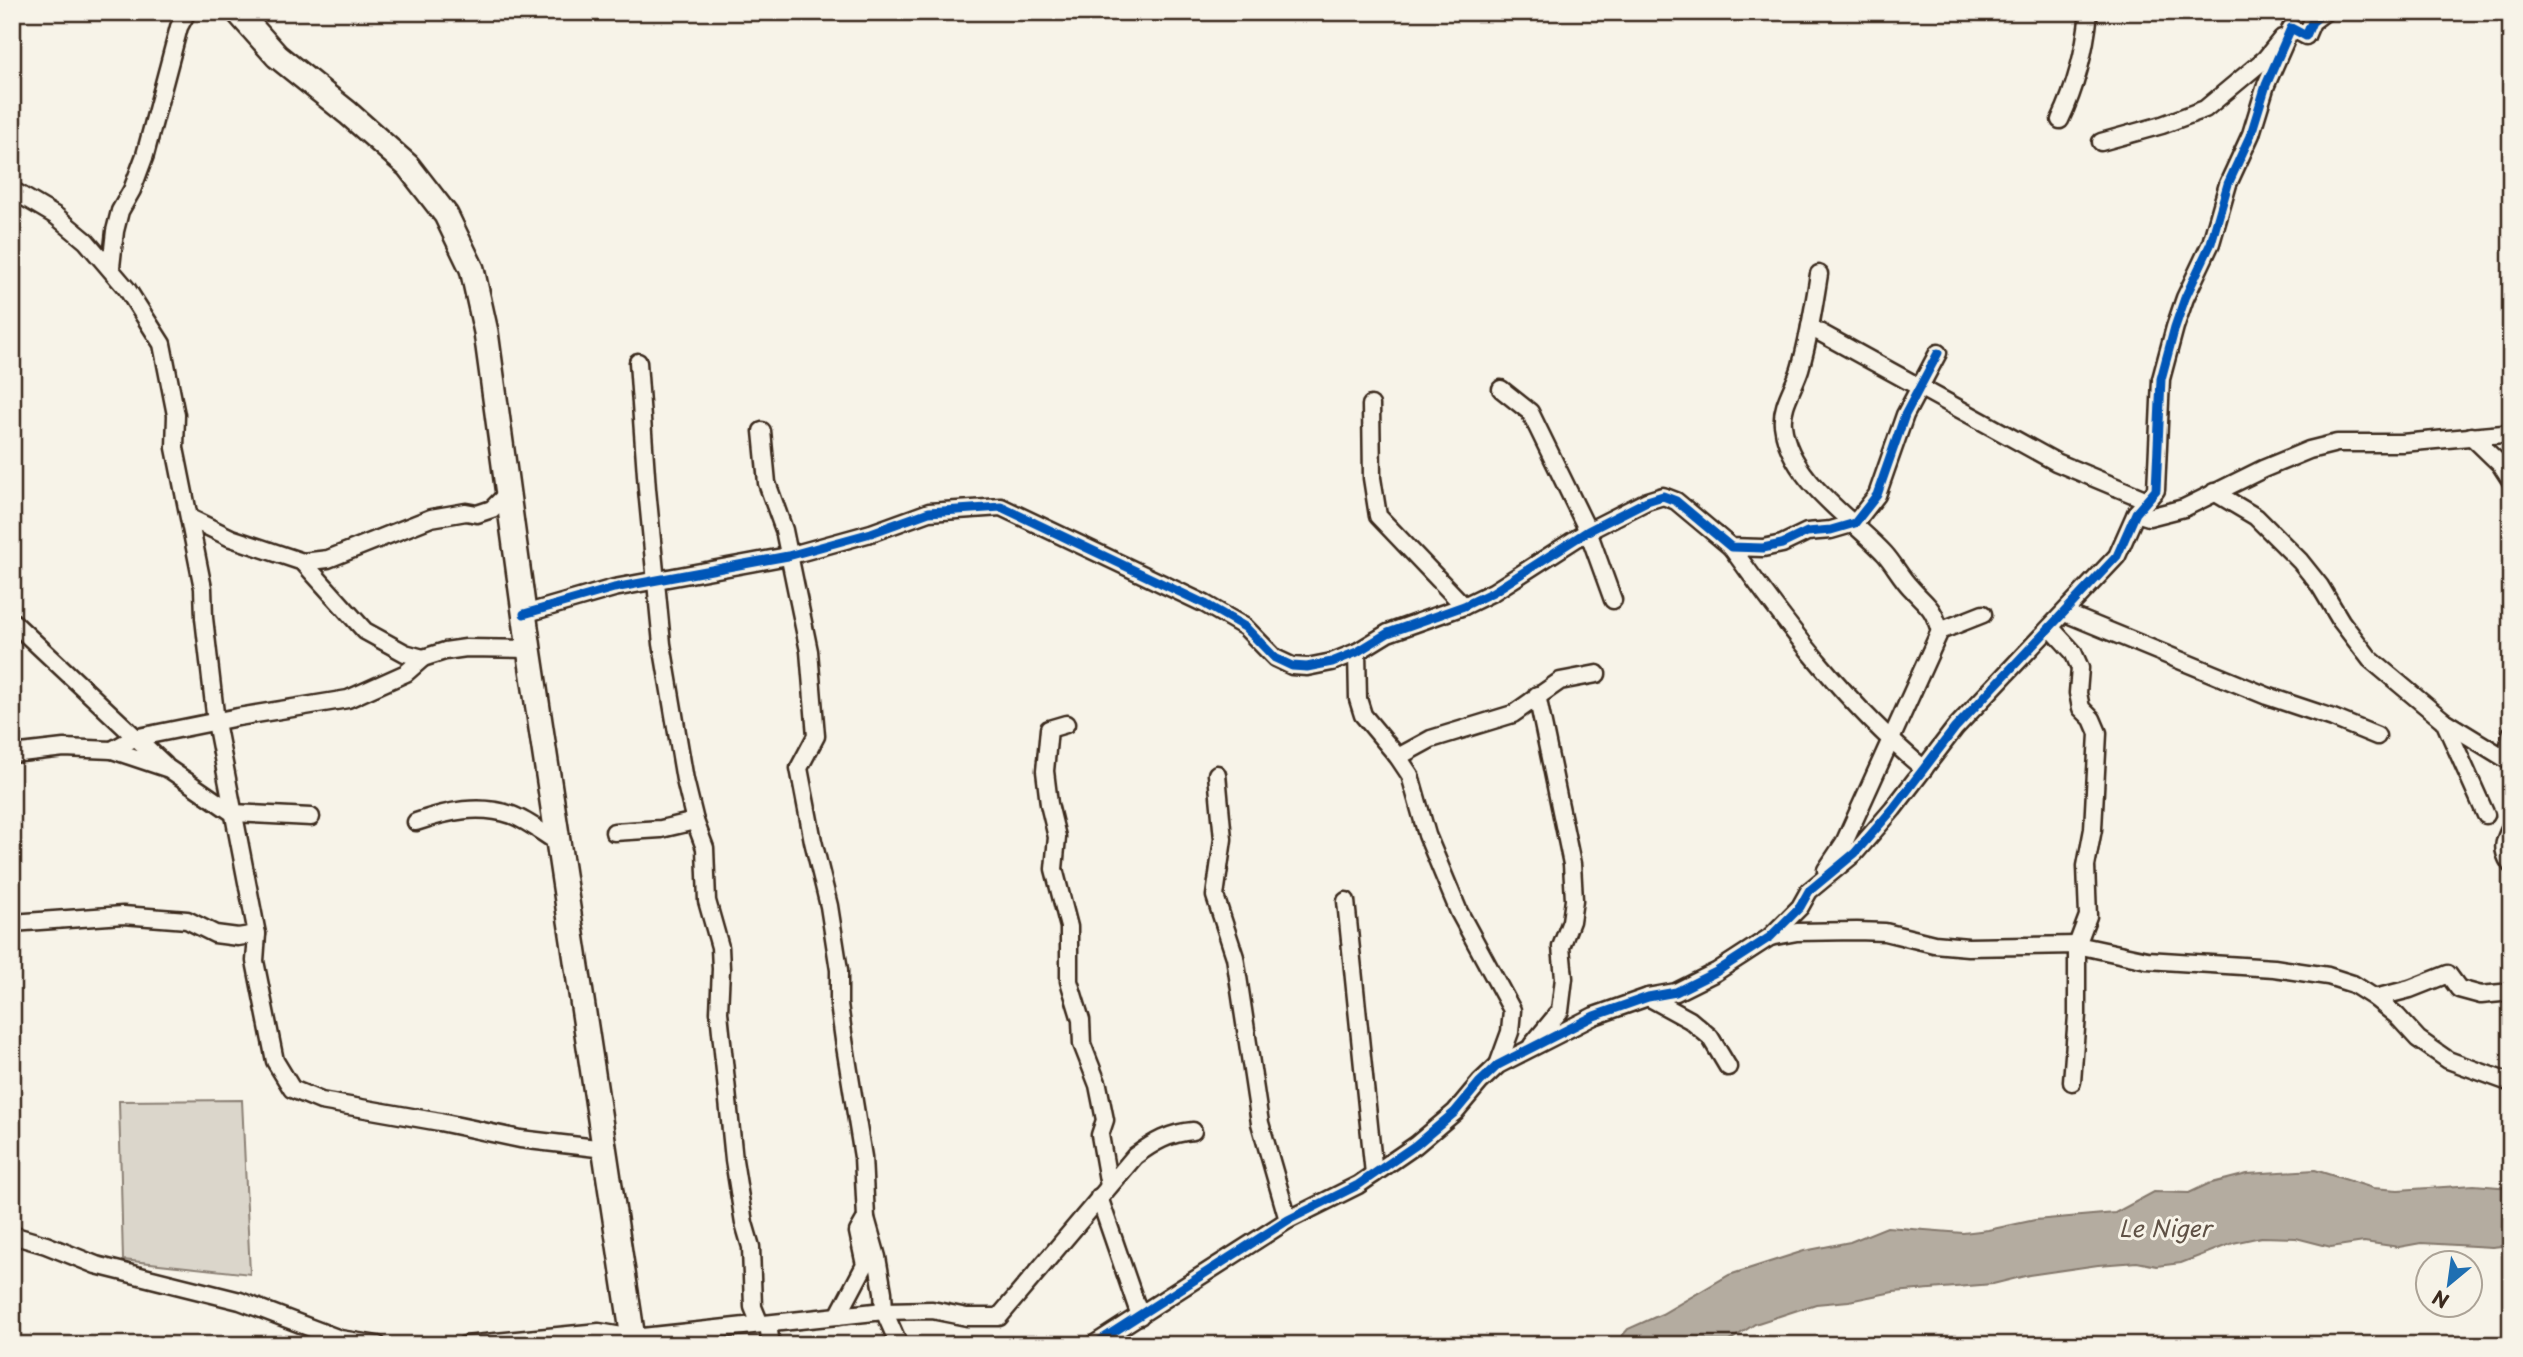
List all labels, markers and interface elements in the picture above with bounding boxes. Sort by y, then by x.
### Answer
water label: Le Niger [2119,1210,2215,1245]
north arrow [2414,1248,2484,1318]
text: N [2427,1284,2454,1316]

